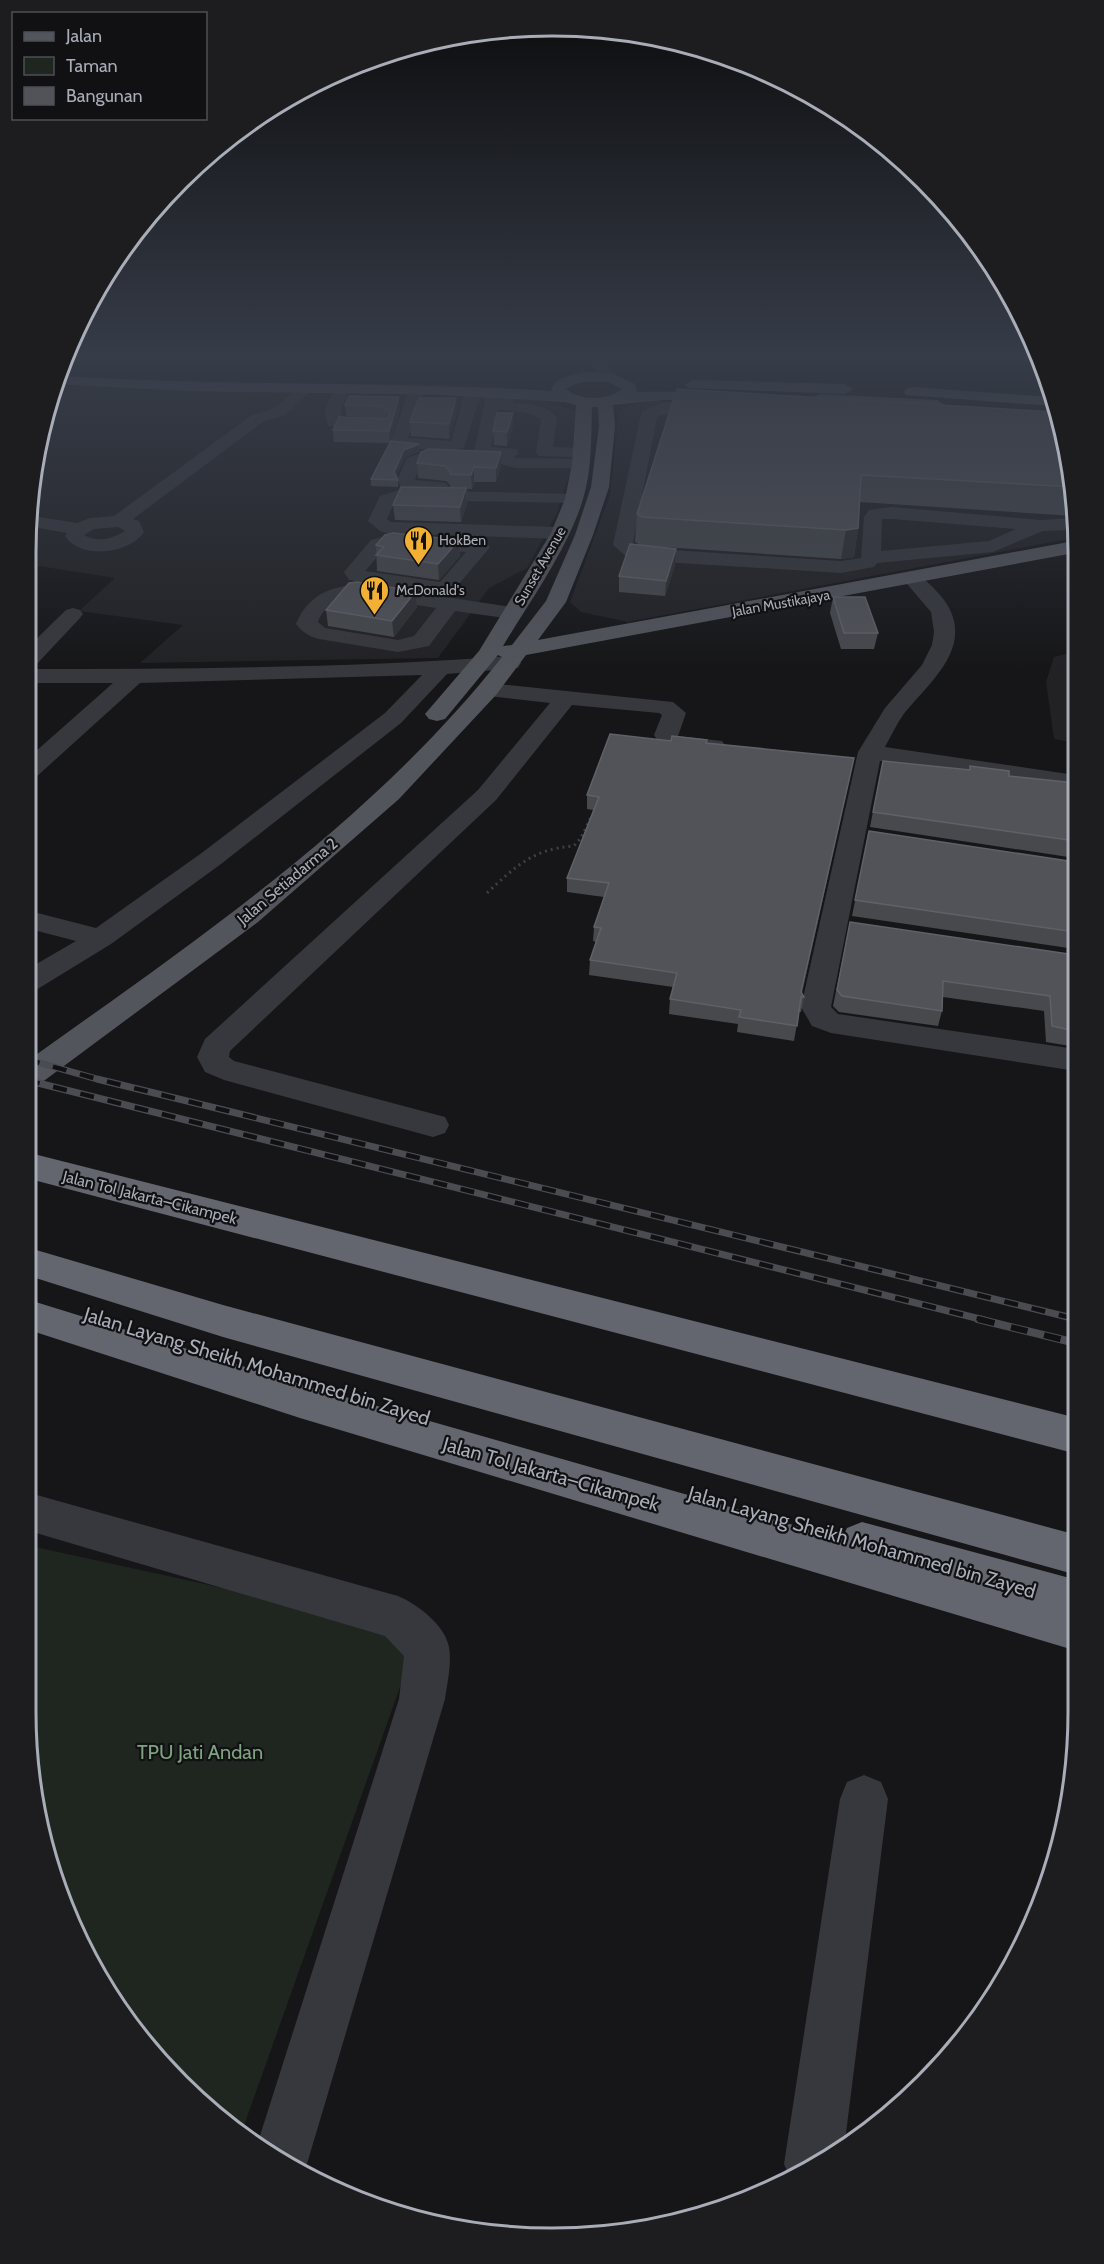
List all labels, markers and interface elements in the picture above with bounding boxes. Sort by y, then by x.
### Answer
legend [12,12,207,120]
text: Jalan [65,25,102,47]
text: Taman [66,55,118,77]
text: Bangunan [66,85,143,107]
street label: Sunset Avenue [510,523,570,609]
restaurant icon: HokBen [402,524,434,566]
place label: HokBen [439,531,486,549]
restaurant icon: McDonald's [359,574,391,616]
place label: McDonald's [396,581,465,599]
street label: Jalan Mustikajaya [730,585,832,621]
street label: Jalan Setiadarma 2 [233,834,341,929]
street label: Jalan Tol Jakarta–Cikampek [60,1166,240,1229]
street label: Jalan Layang Sheikh Mohammed bin Zayed [80,1301,433,1430]
street label: Jalan Tol Jakarta–Cikampek [439,1431,662,1516]
street label: Jalan Layang Sheikh Mohammed bin Zayed [684,1480,1039,1603]
park label: TPU Jati Andan [137,1740,263,1764]

